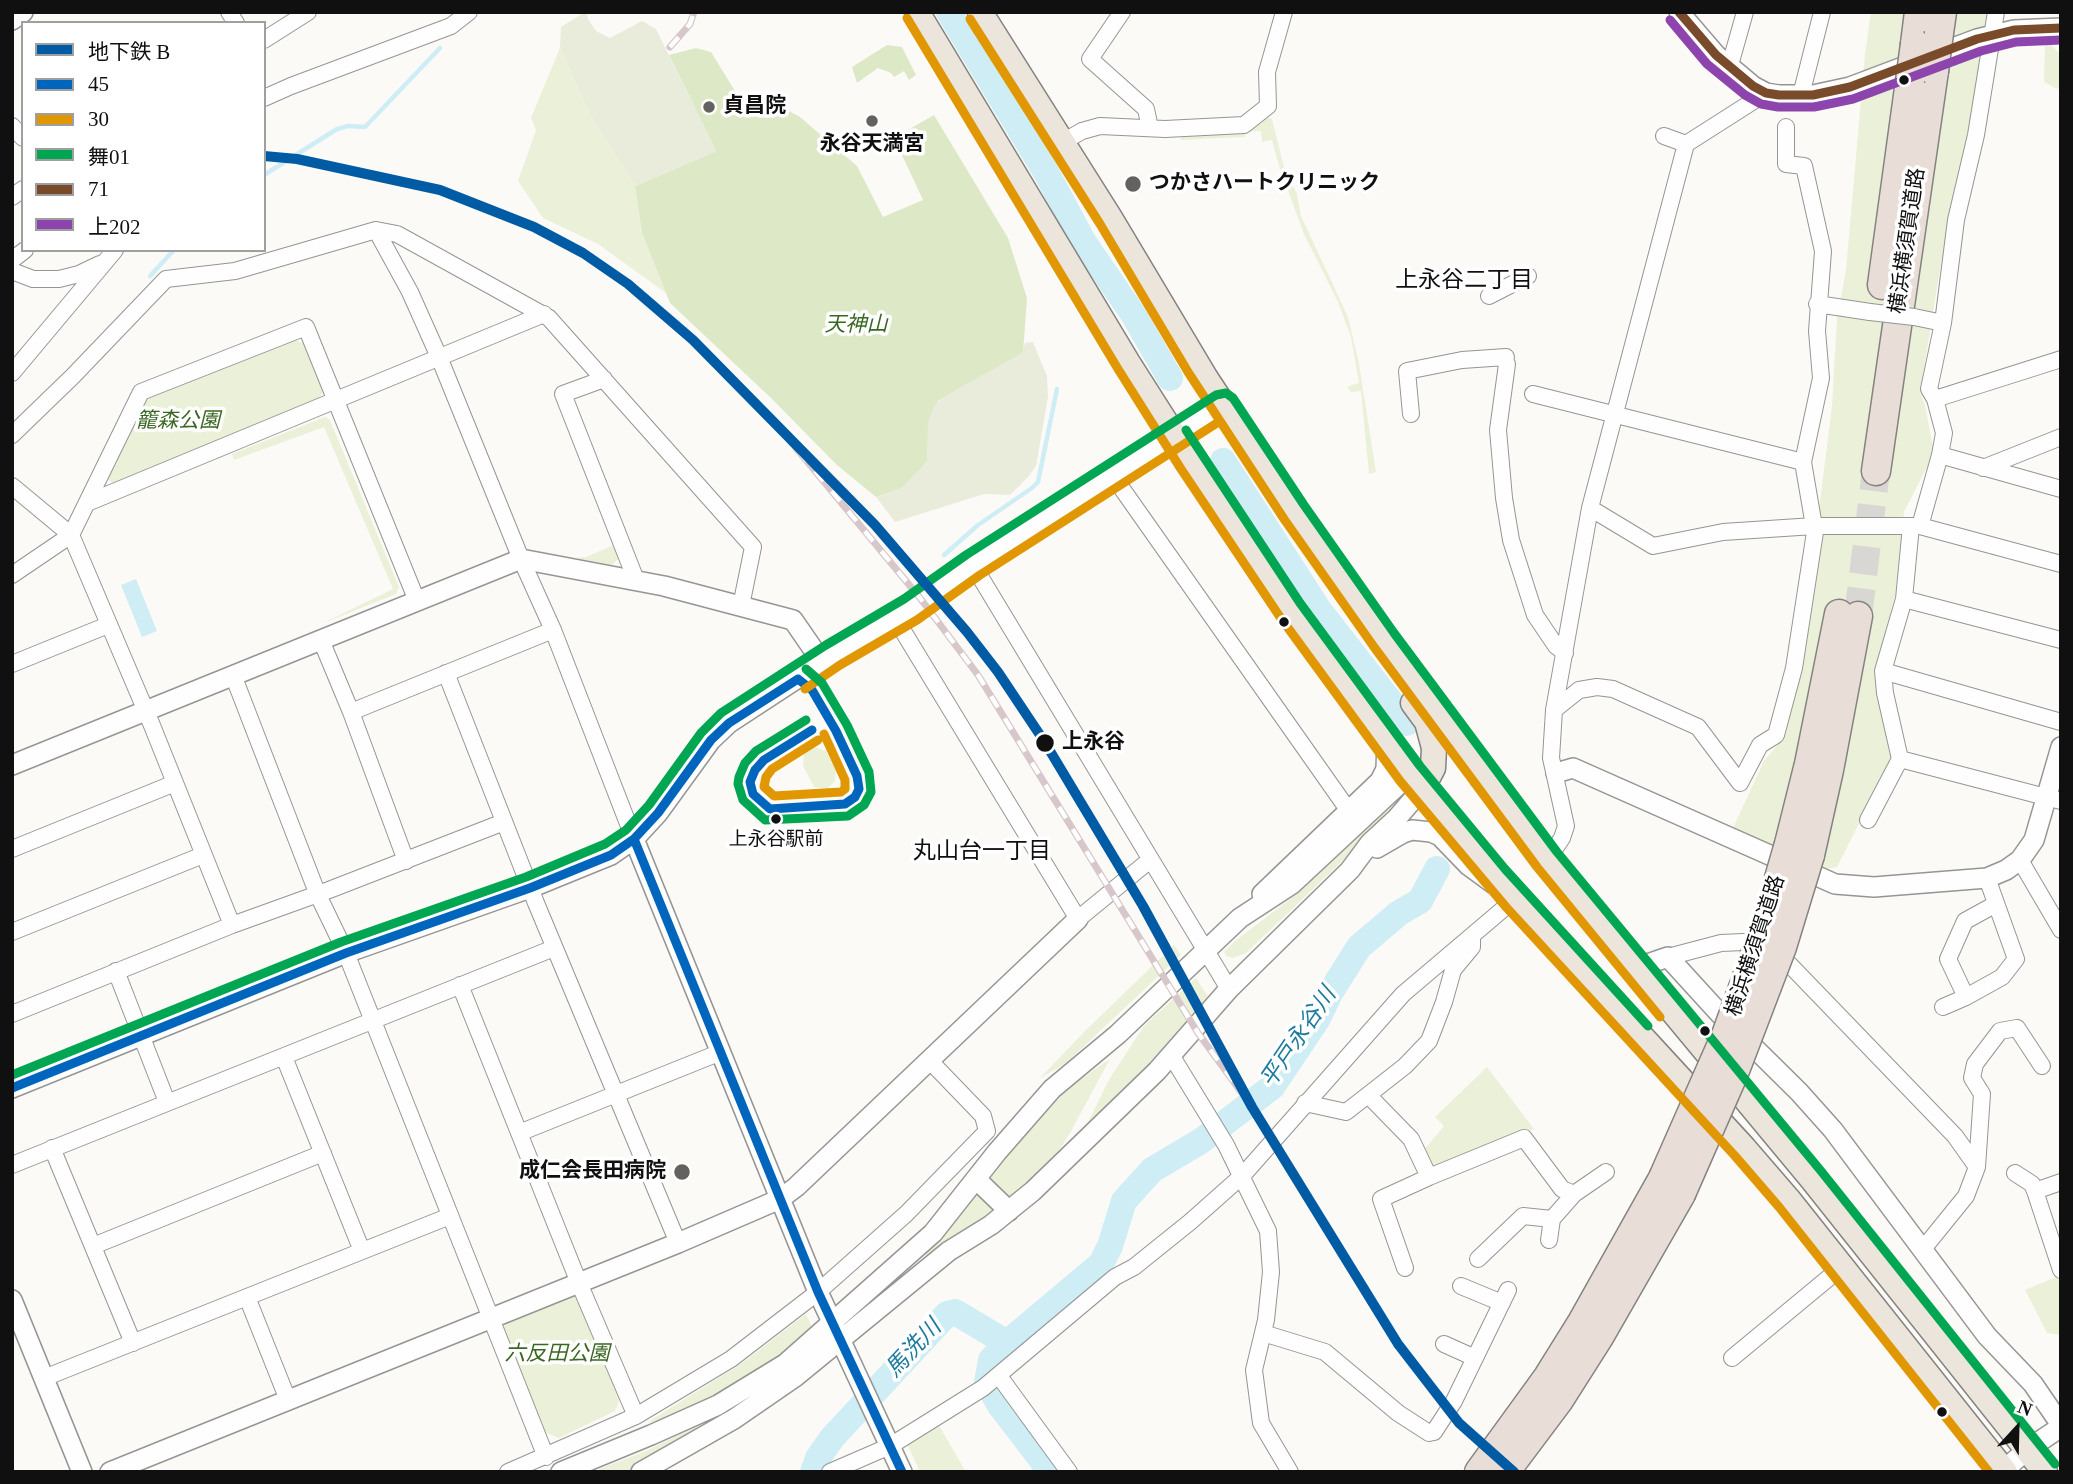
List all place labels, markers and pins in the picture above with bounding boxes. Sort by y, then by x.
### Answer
unlabelled marker [1897,73,1911,87]
place label: 貞昌院 [723,94,786,120]
marker: 貞昌院 [701,99,717,115]
marker: 永谷天満宮 [864,113,880,129]
place label: 永谷天満宮 [820,132,924,158]
place label: つかさハートクリニック [1149,171,1380,197]
marker: つかさハートクリニック [1123,174,1143,194]
unlabelled marker [1277,615,1291,629]
place label: 上永谷 [1062,730,1125,756]
marker: 上永谷 [1034,732,1056,754]
marker: 上永谷駅前 [769,812,783,826]
place label: 上永谷駅前 [729,829,823,851]
unlabelled marker [1698,1024,1712,1038]
place label: 成仁会長田病院 [519,1159,666,1185]
marker: 成仁会長田病院 [672,1162,692,1182]
unlabelled marker [1935,1405,1949,1419]

